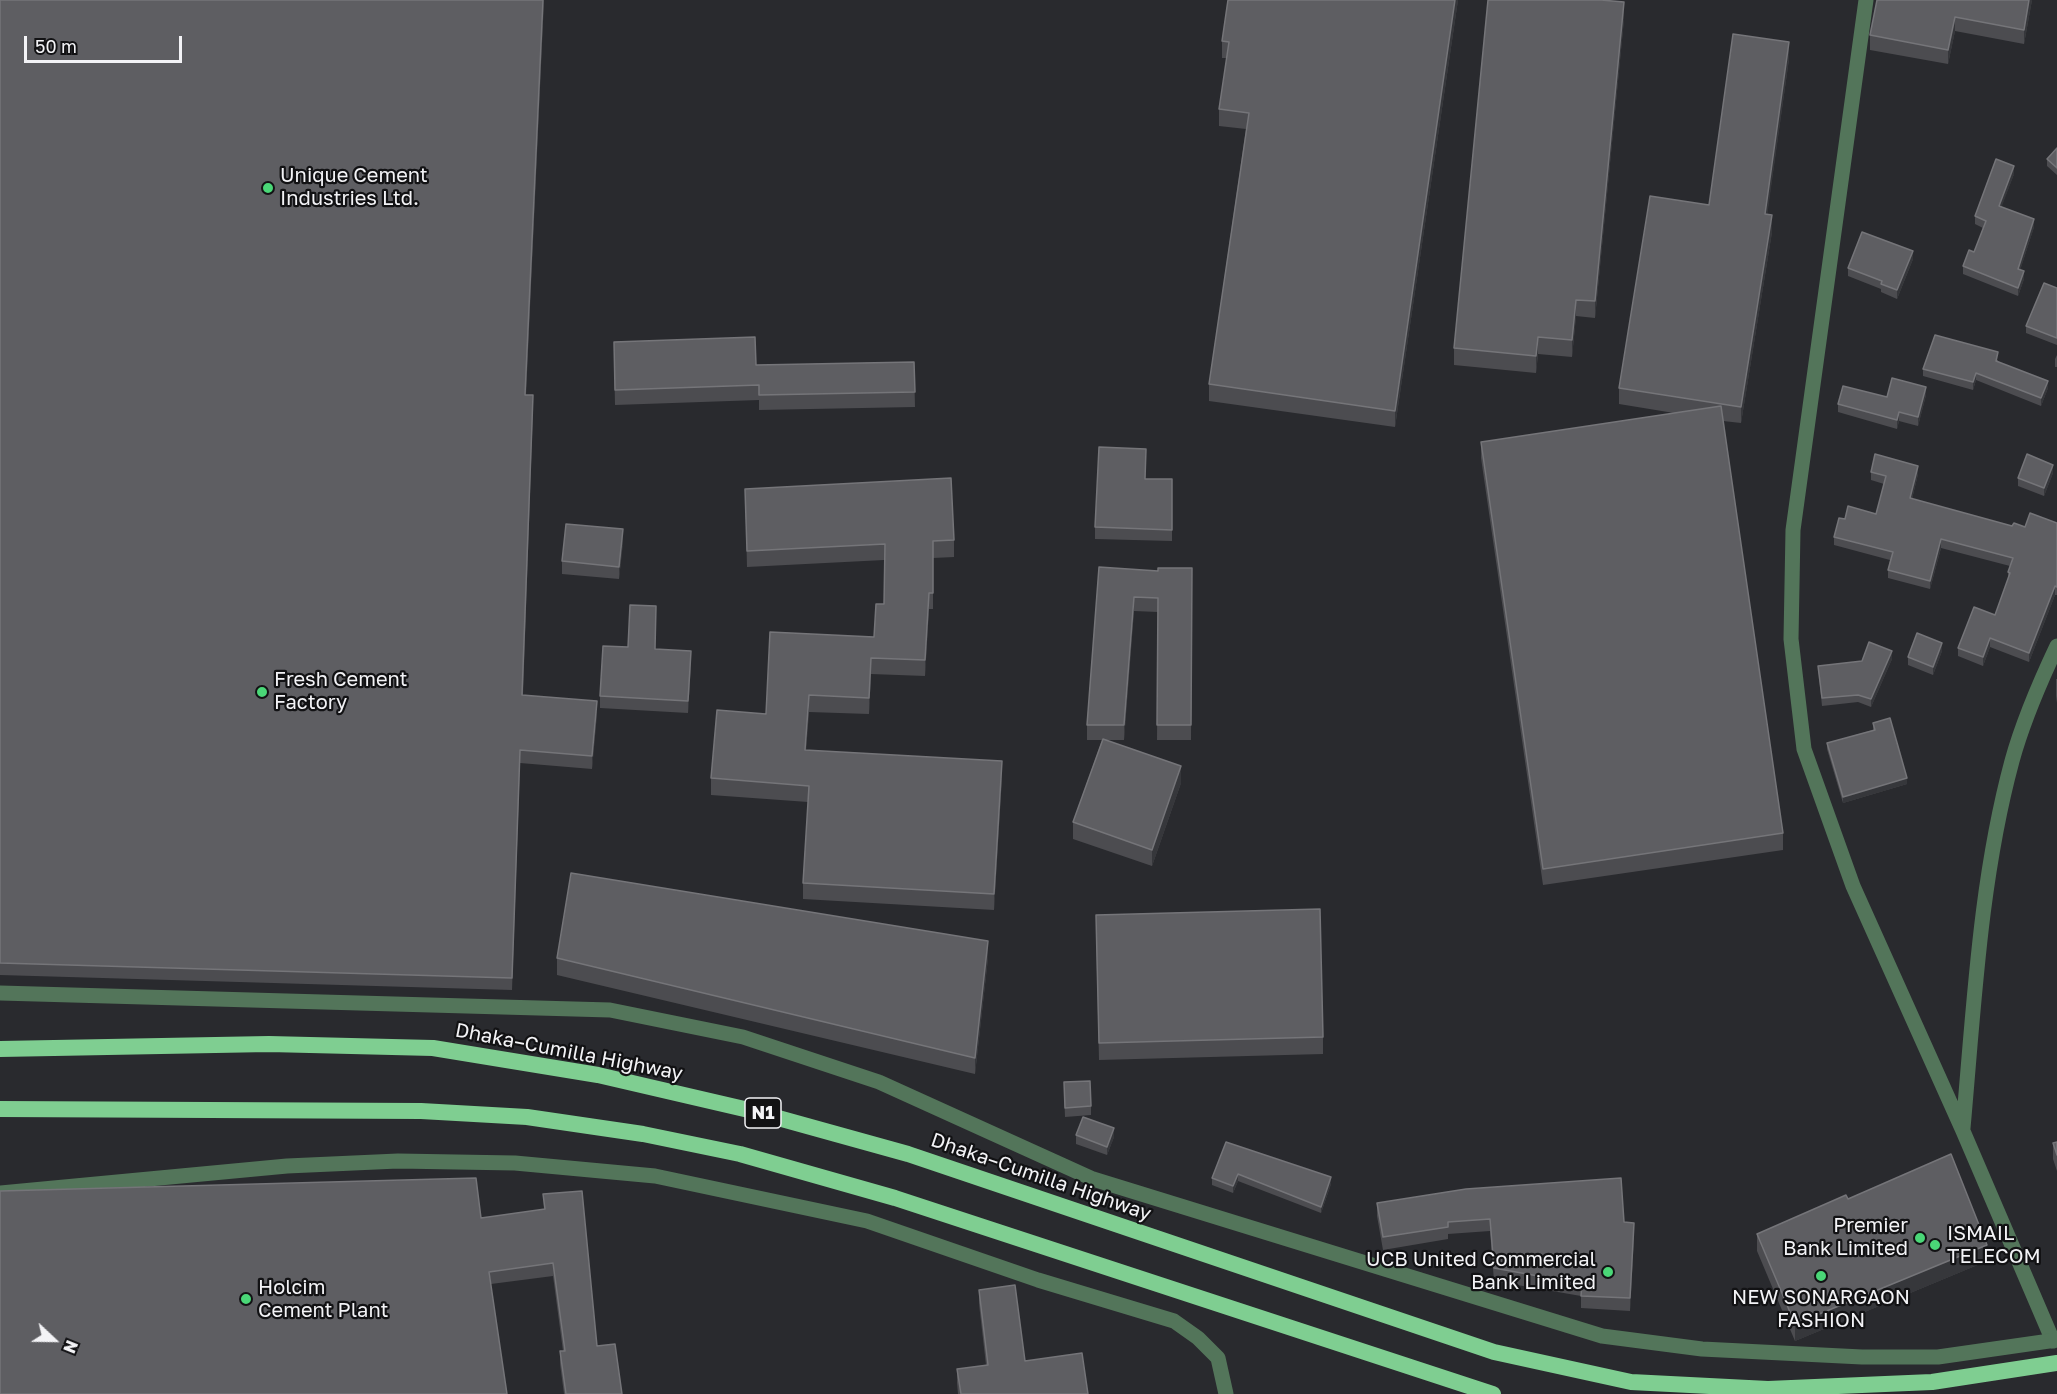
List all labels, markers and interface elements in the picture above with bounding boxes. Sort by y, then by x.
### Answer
scale bar [27,24,184,62]
text: 50 m [35,35,77,57]
place label: Unique Cement Industries Ltd. [280,164,428,211]
marker: Unique Cement Industries Ltd. [261,181,275,195]
place label: Fresh Cement Factory [274,668,408,715]
marker: Fresh Cement Factory [255,685,269,699]
street label: Dhaka–Cumilla Highway [453,1018,685,1086]
road number: N1 [745,1098,781,1128]
street label: Dhaka–Cumilla Highway [928,1128,1154,1226]
place label: Premier Bank Limited [1783,1214,1908,1261]
place label: ISMAIL TELECOM [1947,1222,2041,1269]
marker: Premier Bank Limited [1913,1231,1927,1245]
marker: ISMAIL TELECOM [1928,1238,1942,1252]
place label: UCB United Commercial Bank Limited [1366,1248,1596,1295]
marker: UCB United Commercial Bank Limited [1601,1265,1615,1279]
marker: NEW SONARGAON FASHION [1814,1269,1828,1283]
place label: Holcim Cement Plant [258,1276,388,1323]
place label: NEW SONARGAON FASHION [1732,1286,1910,1333]
marker: Holcim Cement Plant [239,1292,253,1306]
north arrow [24,1310,84,1370]
text: N [59,1337,82,1356]

